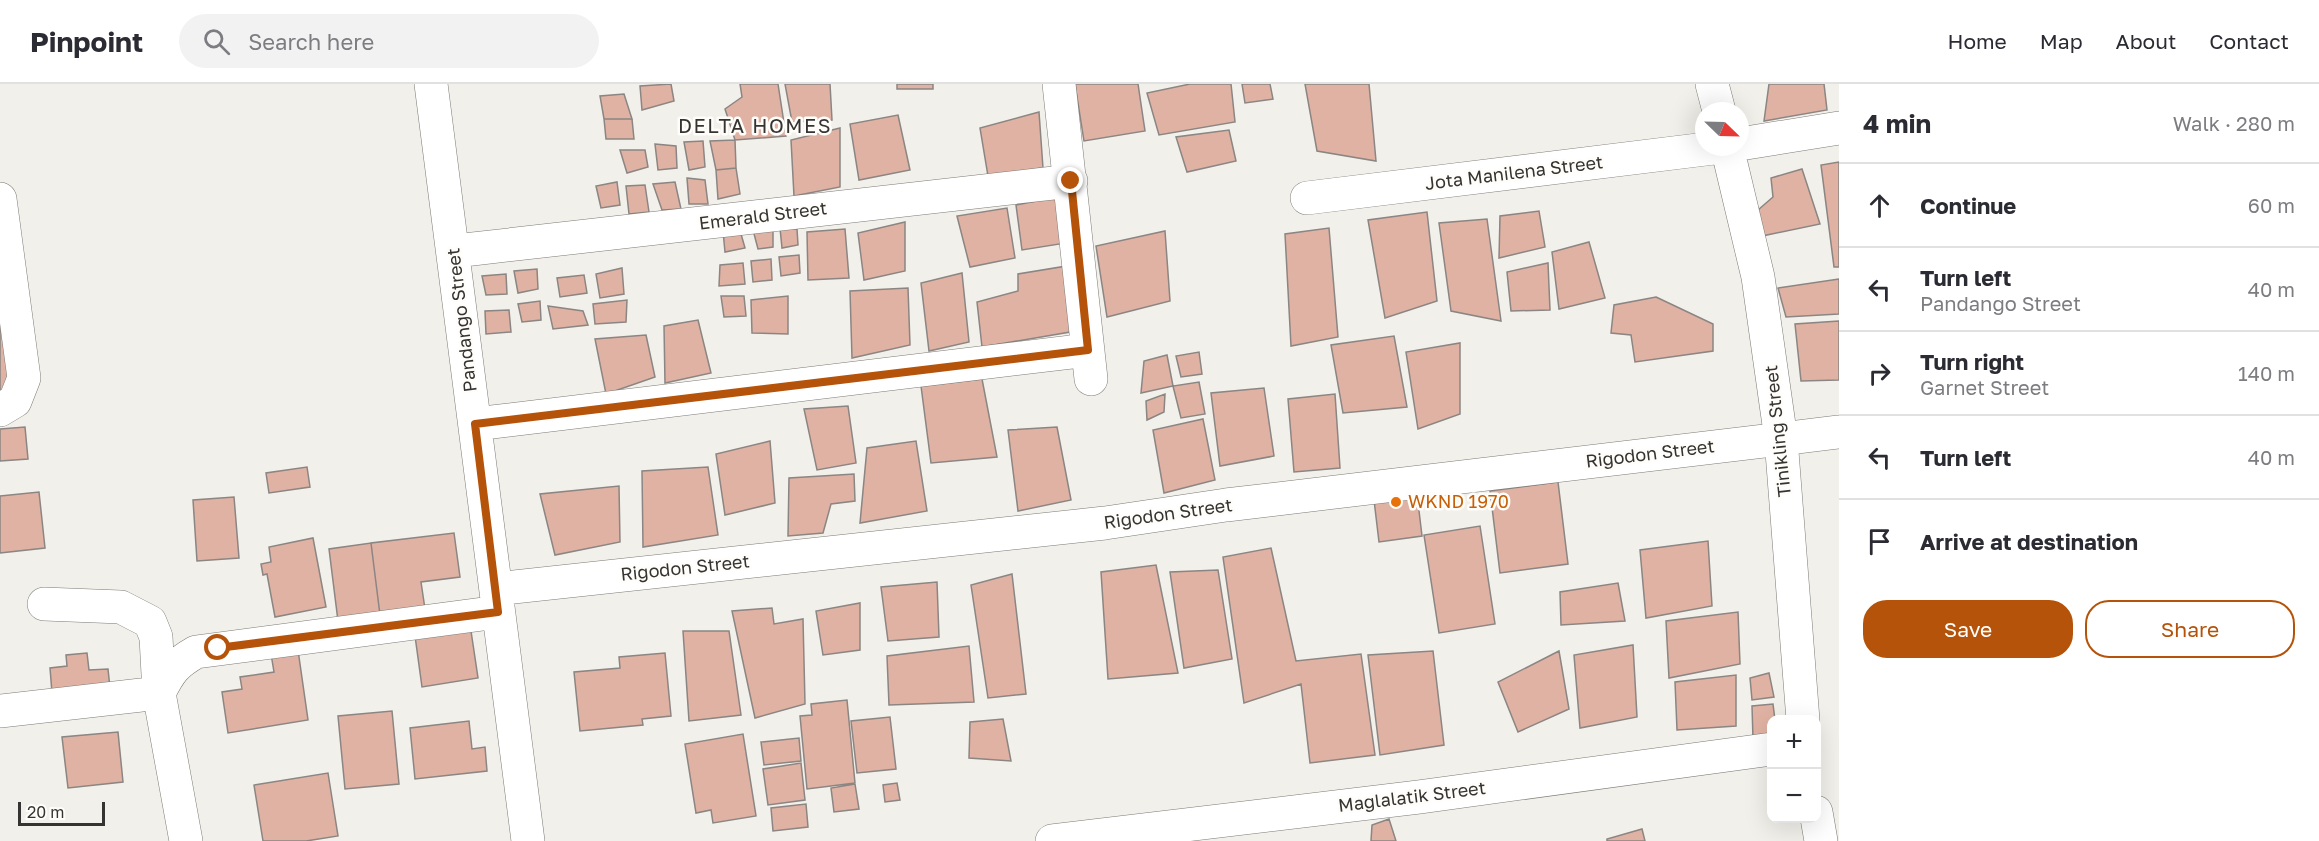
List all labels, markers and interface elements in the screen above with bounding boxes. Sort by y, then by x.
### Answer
search box [179,14,599,68]
text: Pinpoint [30,25,143,58]
icon: search [200,25,233,58]
text: Search here [248,28,374,55]
text: Home [1947,28,2007,54]
text: Map [2040,28,2083,54]
text: About [2116,28,2176,54]
text: Contact [2209,28,2289,54]
north arrow [1695,102,1749,156]
text: 4 min [1863,108,1931,139]
text: Walk · 280 m [2173,111,2295,135]
district label: DELTA HOMES [678,113,832,137]
street label: Jota Manilena Street [1424,150,1604,194]
route end [1057,167,1083,193]
icon: ahead [1863,189,1896,222]
text: Continue [1920,192,2016,219]
text: 60 m [2248,193,2295,217]
street label: Emerald Street [698,196,828,234]
street label: Pandango Street [441,247,481,393]
text: Turn left [1920,264,2011,291]
icon: left [1863,273,1896,306]
text: 40 m [2248,277,2295,301]
text: Pandango Street [1920,291,2081,315]
text: Turn right [1920,348,2024,375]
icon: right [1863,357,1896,390]
text: 140 m [2238,361,2295,385]
street label: Tinikling Street [1759,364,1795,498]
text: Garnet Street [1920,375,2049,399]
street label: Rigodon Street [1584,434,1716,472]
icon: left [1863,441,1896,474]
text: Turn left [1920,444,2011,471]
text: 40 m [2248,445,2295,469]
place label: WKND 1970 [1408,490,1509,512]
street label: Rigodon Street [1102,493,1234,533]
marker: WKND 1970 [1389,495,1403,509]
icon: arrive [1863,525,1896,558]
text: Arrive at destination [1920,528,2138,555]
street label: Rigodon Street [619,549,751,585]
button: Save [1863,600,2073,658]
button: Share [2085,600,2295,658]
route start [204,634,230,660]
map controls [1767,715,1821,823]
button: + [1767,715,1821,769]
button: − [1767,769,1821,823]
street label: Maglalatik Street [1337,776,1487,816]
scale bar [18,799,105,826]
text: 20 m [27,802,64,822]

